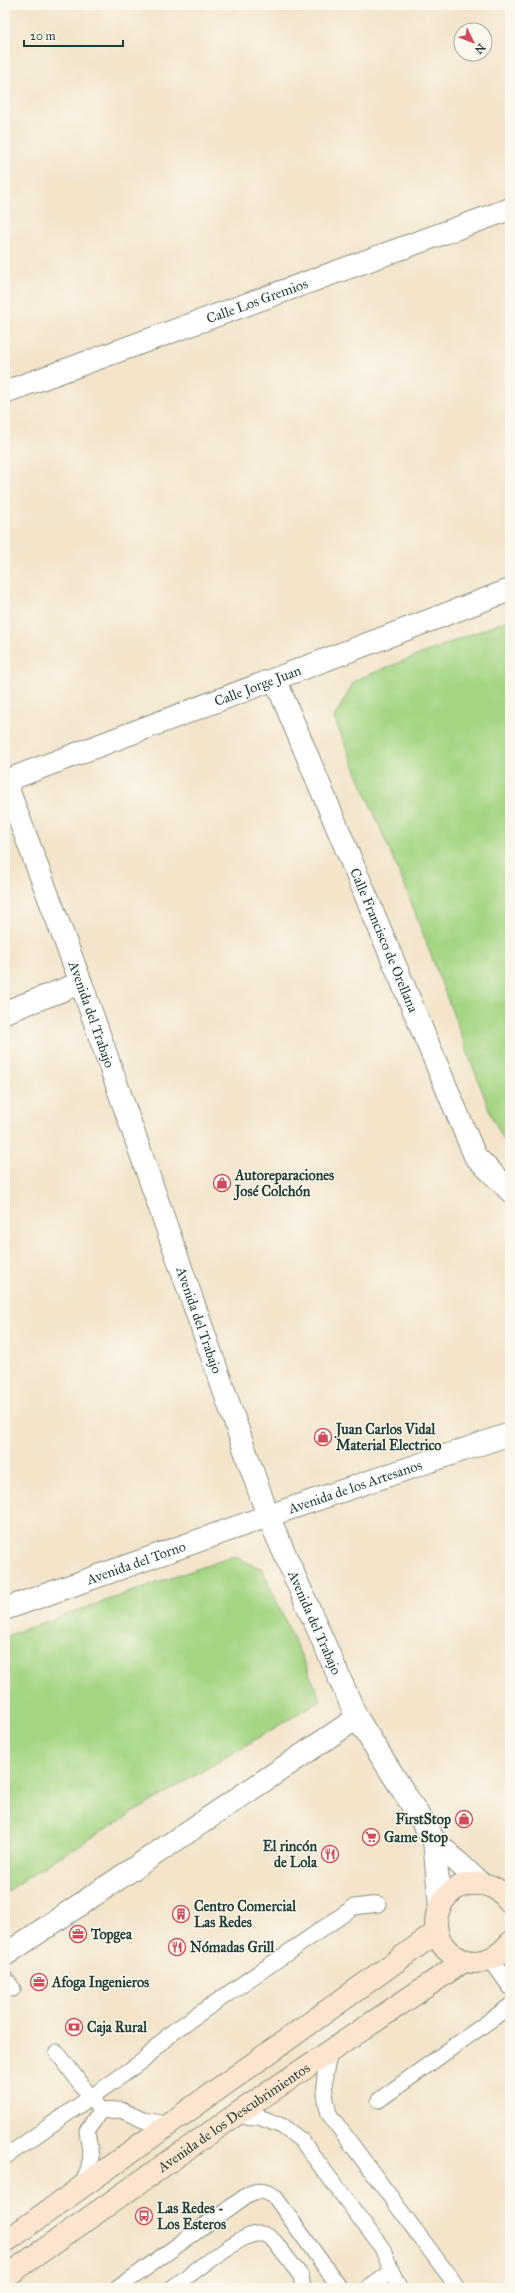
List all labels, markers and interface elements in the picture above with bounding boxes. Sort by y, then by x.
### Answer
scale bar [24,22,123,48]
north arrow [453,22,493,62]
text: 20 m [30,29,56,43]
text: N [472,41,488,57]
street label: Calle Los Gremios [204,275,310,327]
street label: Calle Jorge Juan [212,662,304,710]
street label: Calle Francisco de Orellana [346,865,422,1015]
street label: Avenida del Trabajo [64,958,118,1070]
place label: Autoreparaciones José Colchón [233,1167,334,1201]
shop icon: Autoreparaciones José Colchón [212,1173,232,1193]
street label: Avenida del Trabajo [172,1264,225,1376]
place label: Juan Carlos Vidal Material Electrico [334,1421,442,1454]
shop icon: Juan Carlos Vidal Material Electrico [313,1427,333,1447]
street label: Avenida de los Artesanos [285,1456,424,1518]
street label: Avenida del Torno [83,1538,188,1589]
street label: Avenida del Trabajo [284,1567,345,1677]
shop icon: FirstStop [454,1809,474,1829]
place label: FirstStop [396,1811,451,1829]
supermarket icon: Game Stop [361,1827,381,1847]
place label: Game Stop [384,1829,448,1847]
place label: El rincón de Lola [263,1838,318,1871]
restaurant icon: El rincón de Lola [320,1844,340,1864]
place label: Centro Comercial Las Redes [194,1898,297,1931]
building icon: Centro Comercial Las Redes [171,1904,191,1924]
office icon: Topgea [68,1924,88,1944]
place label: Topgea [90,1926,133,1944]
restaurant icon: Nómadas Grill [167,1937,187,1957]
place label: Nómadas Grill [190,1939,276,1956]
office icon: Afoga Ingenieros [29,1972,49,1992]
place label: Afoga Ingenieros [51,1974,149,1992]
bank icon: Caja Rural [64,2017,84,2037]
place label: Caja Rural [87,2019,148,2037]
street label: Avenida de los Descubrimientos [154,2059,313,2177]
place label: Las Redes - Los Esteros [157,2200,226,2233]
bus stop icon: Las Redes - Los Esteros [134,2206,154,2226]

